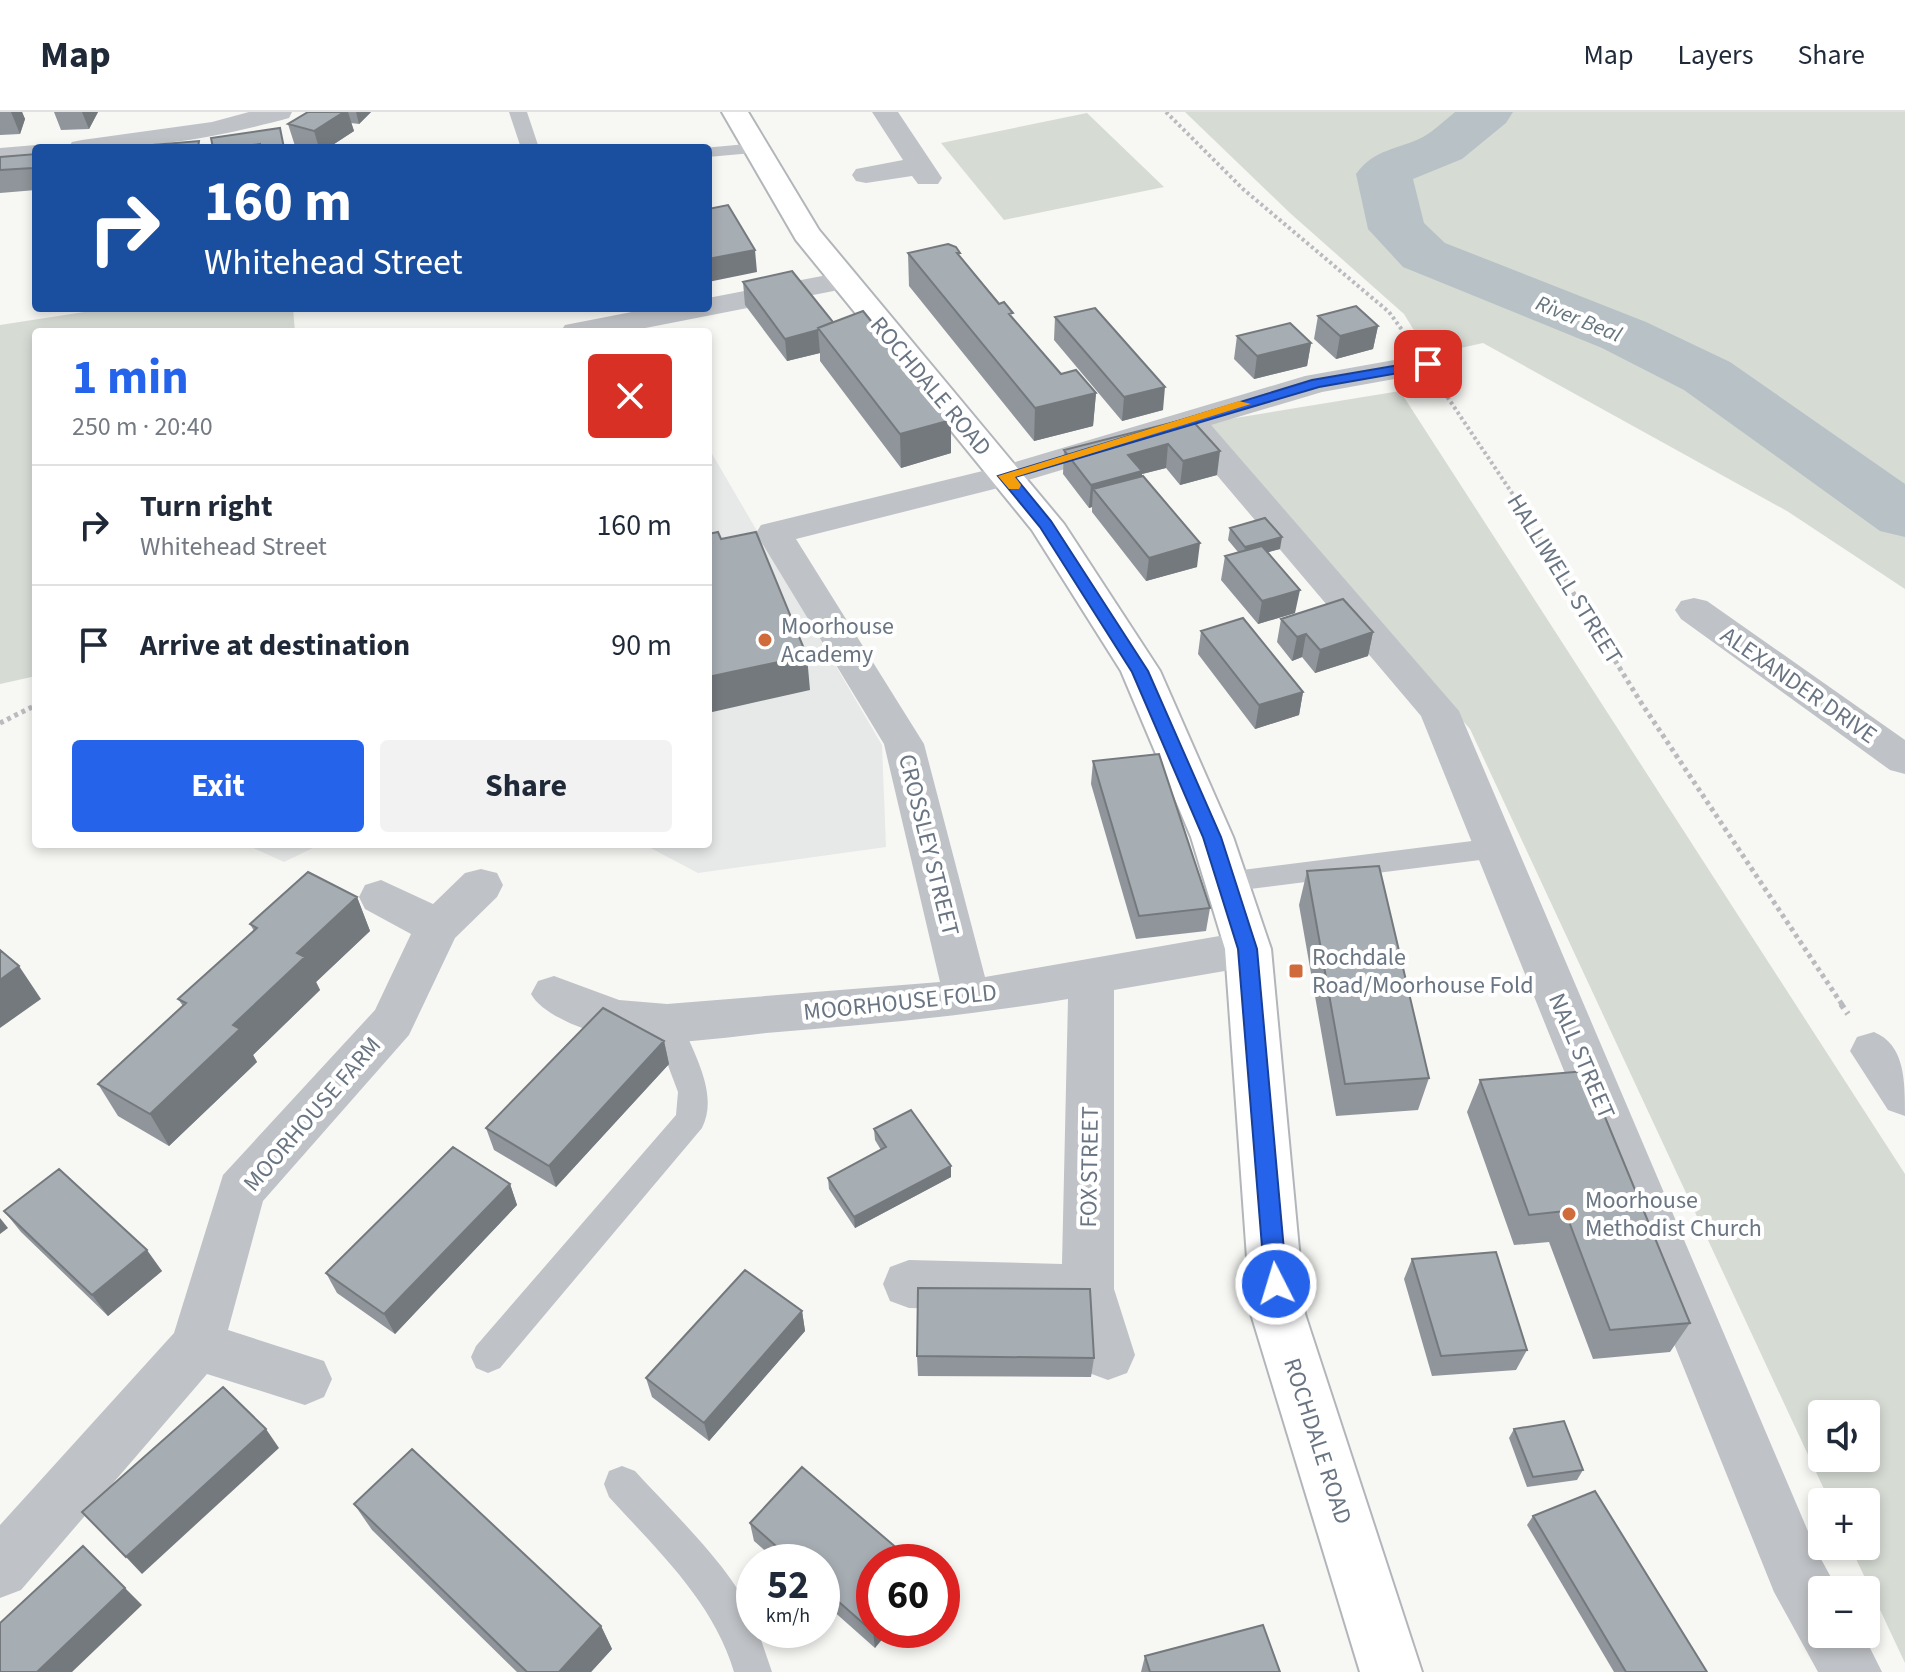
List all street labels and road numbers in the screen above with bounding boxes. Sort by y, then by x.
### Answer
street label: ROCHDALE ROAD [862,309,1000,464]
street label: HALLIWELL STREET [1498,487,1631,671]
street label: ALEXANDER DRIVE [1713,618,1884,752]
street label: CROSSLEY STREET [889,751,968,940]
street label: MOORHOUSE FOLD [802,975,998,1030]
street label: NALL STREET [1539,988,1624,1125]
street label: MOORHOUSE FARM [235,1029,390,1199]
street label: FOX STREET [1071,1106,1108,1228]
street label: ROCHDALE ROAD [1274,1354,1361,1529]

